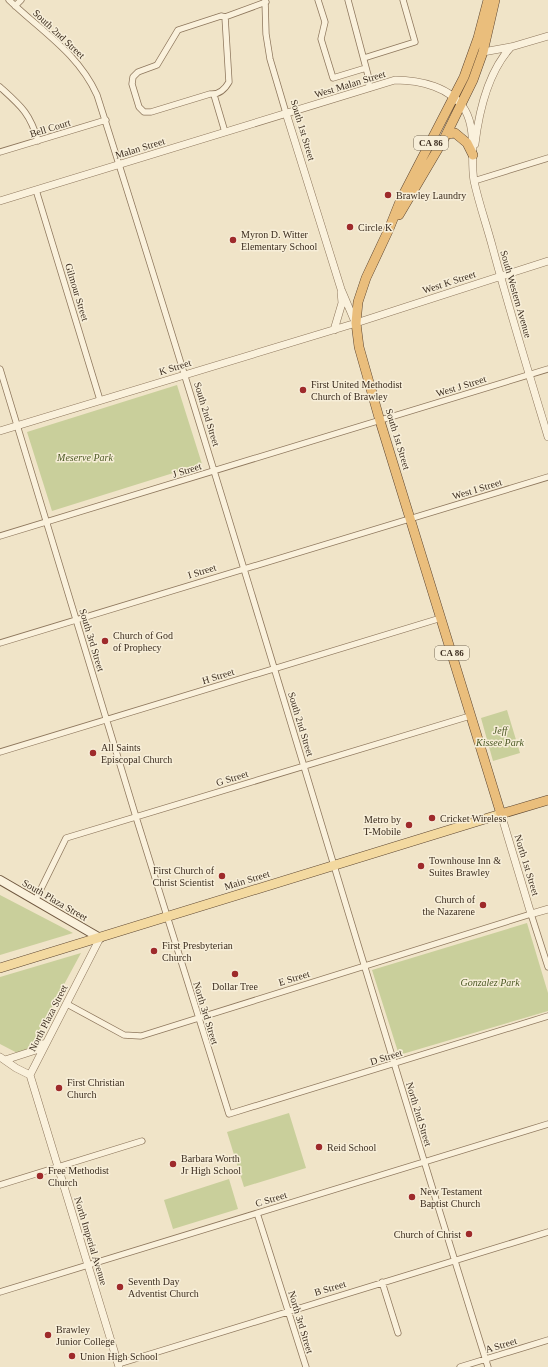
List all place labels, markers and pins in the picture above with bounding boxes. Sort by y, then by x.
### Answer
marker: Brawley Laundry [383,190,393,200]
place label: Brawley Laundry [396,190,466,201]
marker: Circle K [345,222,355,232]
place label: Circle K [358,222,393,233]
place label: Myron D. Witter Elementary School [241,229,318,252]
marker: Myron D. Witter Elementary School [228,235,238,245]
place label: First United Methodist Church of Brawley [311,379,402,402]
marker: First United Methodist Church of Brawley [298,385,308,395]
place label: Church of God of Prophecy [113,630,173,653]
marker: Church of God of Prophecy [100,636,110,646]
place label: All Saints Episcopal Church [101,742,172,765]
marker: All Saints Episcopal Church [88,748,98,758]
marker: Cricket Wireless [427,813,437,823]
place label: Cricket Wireless [440,813,506,824]
place label: Metro by T-Mobile [364,814,402,837]
marker: Metro by T-Mobile [404,820,414,830]
place label: Townhouse Inn & Suites Brawley [429,855,501,878]
marker: Townhouse Inn & Suites Brawley [416,861,426,871]
place label: First Church of Christ Scientist [153,865,215,888]
marker: First Church of Christ Scientist [217,871,227,881]
place label: Church of the Nazarene [423,894,476,917]
marker: Church of the Nazarene [478,900,488,910]
place label: First Presbyterian Church [162,940,233,963]
marker: First Presbyterian Church [149,946,159,956]
marker: Dollar Tree [230,969,240,979]
place label: Dollar Tree [212,981,258,992]
place label: First Christian Church [67,1077,125,1100]
marker: First Christian Church [54,1083,64,1093]
marker: Reid School [314,1142,324,1152]
place label: Reid School [327,1142,376,1153]
place label: Barbara Worth Jr High School [181,1153,241,1176]
marker: Barbara Worth Jr High School [168,1159,178,1169]
place label: Free Methodist Church [48,1165,109,1188]
marker: Free Methodist Church [35,1171,45,1181]
place label: New Testament Baptist Church [420,1186,482,1209]
marker: New Testament Baptist Church [407,1192,417,1202]
place label: Church of Christ [394,1229,461,1240]
marker: Church of Christ [464,1229,474,1239]
place label: Seventh Day Adventist Church [128,1276,199,1299]
marker: Seventh Day Adventist Church [115,1282,125,1292]
place label: Brawley Junior College [56,1324,115,1347]
marker: Brawley Junior College [43,1330,53,1340]
marker: Union High School [67,1351,77,1361]
place label: Union High School [80,1351,158,1362]

